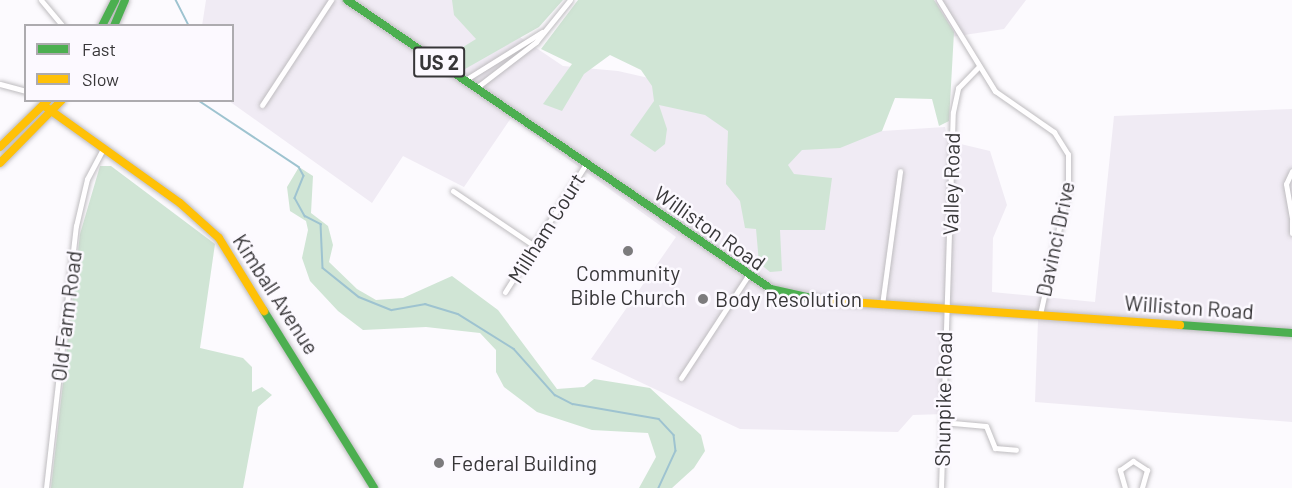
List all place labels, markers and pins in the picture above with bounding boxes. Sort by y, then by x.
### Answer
marker: Community Bible Church [621,244,635,258]
place label: Community Bible Church [570,260,686,310]
place label: Body Resolution [715,286,862,312]
marker: Body Resolution [696,292,710,306]
place label: Federal Building [451,450,597,476]
marker: Federal Building [432,456,446,470]

